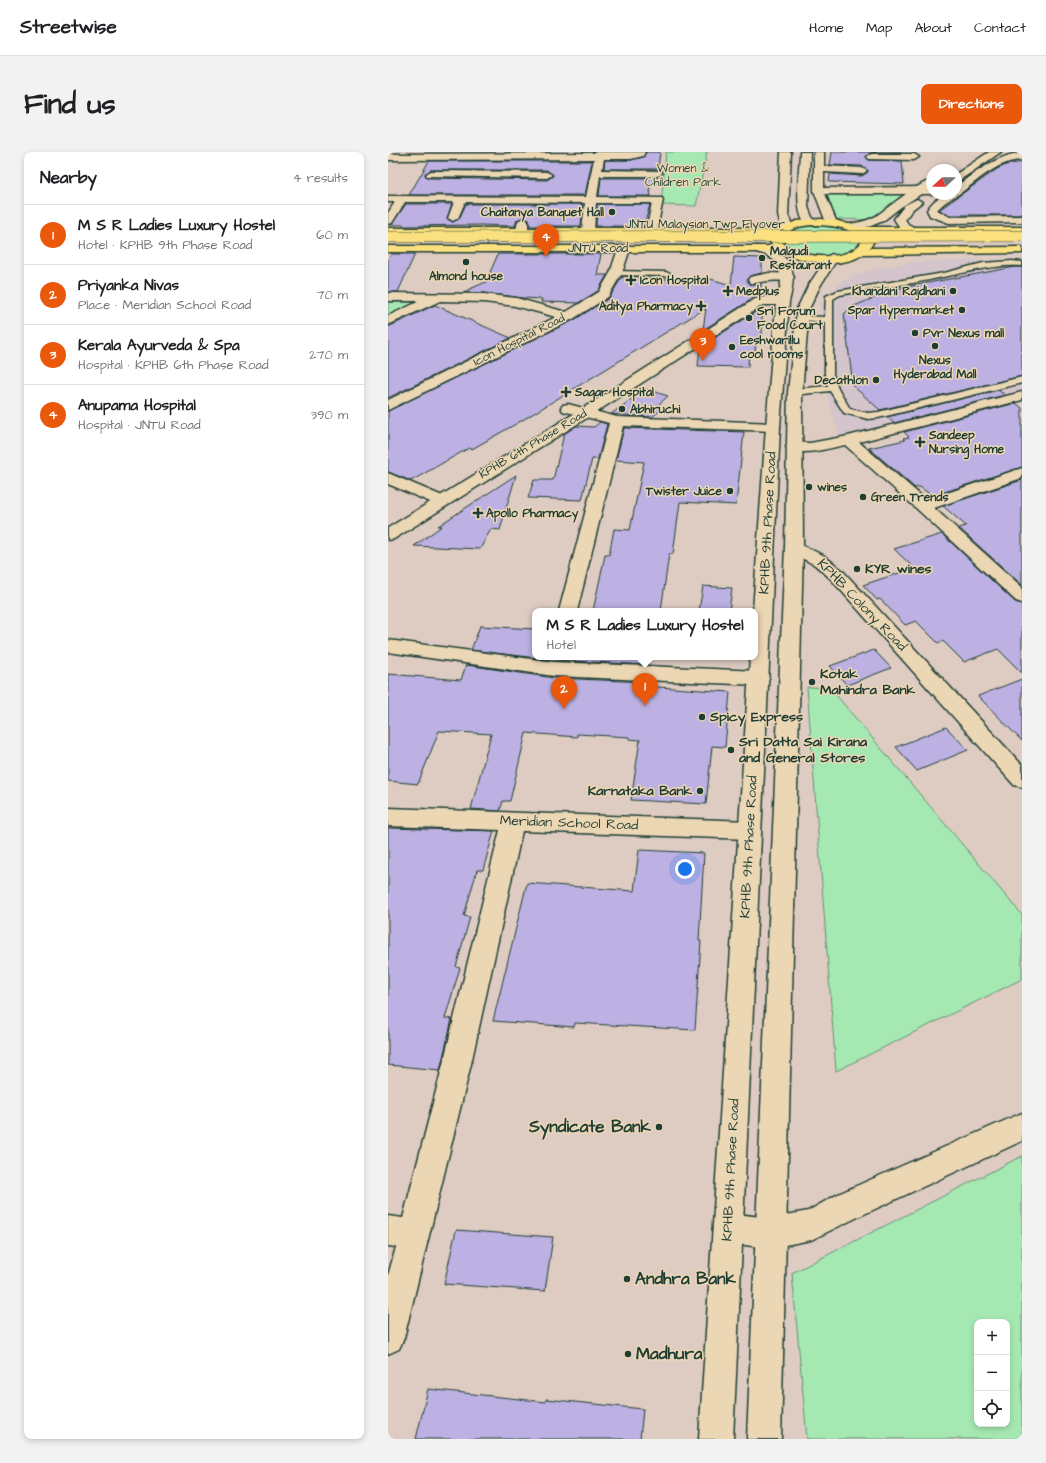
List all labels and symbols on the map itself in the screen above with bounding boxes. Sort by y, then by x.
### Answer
park label: Women & Children Park [645,160,722,191]
north arrow [926,164,962,200]
place label: Chaitanya Banquet Hall [481,204,604,222]
marker: Chaitanya Banquet Hall [607,207,617,217]
street label: JNTU Malaysian Twp Flyover [625,216,785,234]
pin: 4 [533,224,559,257]
street label: JNTU Road [568,240,628,257]
place label: Malgudi Restaurant [770,243,832,274]
marker: Malgudi Restaurant [757,253,767,263]
marker: Almond house [461,257,471,267]
place label: Almond house [429,268,503,285]
place label: Icon Hospital [640,272,708,290]
marker: Icon Hospital [625,274,637,286]
place label: Medplus [736,283,779,301]
place label: Khandani Rajdhani [852,283,945,301]
marker: Medplus [723,286,733,296]
marker: Khandani Rajdhani [948,286,958,296]
place label: Aditya Pharmacy [599,298,693,316]
marker: Aditya Pharmacy [696,301,706,311]
place label: Spar Hypermarket [847,302,954,320]
place label: Sri Forum Food Court [756,303,823,334]
marker: Spar Hypermarket [957,305,967,315]
street label: Icon Hospital Road [470,310,568,370]
marker: Sri Forum Food Court [744,313,754,323]
place label: Pvr Nexus mall [923,325,1004,342]
pin: 3 [690,328,716,361]
marker: Pvr Nexus mall [910,328,920,338]
place label: Eeshwarillu cool rooms [740,332,803,363]
marker: Nexus Hyderabad Mall [930,341,940,351]
marker: Eeshwarillu cool rooms [727,342,737,352]
place label: Nexus Hyderabad Mall [894,352,977,384]
place label: Decathlon [815,372,868,389]
marker: Decathlon [871,375,881,385]
place label: Sagar Hospital [574,384,654,403]
marker: Sagar Hospital [560,386,572,398]
place label: Abhiruchi [630,401,680,418]
marker: Abhiruchi [617,404,627,414]
street label: KPHB 6th Phase Road [476,405,590,483]
place label: Sandeep Nursing Home [928,427,1004,460]
marker: Sandeep Nursing Home [914,436,926,448]
street label: KPHB 9th Phase Road [754,451,782,595]
place label: wines [817,479,847,496]
marker: wines [804,482,814,492]
place label: Twister Juice [645,483,723,500]
marker: Twister Juice [725,486,735,496]
place label: Green Trends [871,489,948,506]
marker: Green Trends [858,492,868,502]
place label: Apollo Pharmacy [486,505,579,523]
marker: Apollo Pharmacy [473,508,483,518]
street label: KPHB Colony Road [813,554,911,656]
place label: KYR wines [865,559,932,579]
marker: KYR wines [852,564,862,574]
place label: Kotak Mahindra Bank [820,664,915,700]
pin: 1 [632,673,658,706]
pin: 2 [551,676,577,709]
marker: Kotak Mahindra Bank [807,677,817,687]
place label: Spicy Express [709,707,803,727]
marker: Spicy Express [697,712,707,722]
place label: Sri Datta Sai Kirana and General Stores [738,732,868,768]
marker: Sri Datta Sai Kirana and General Stores [726,745,736,755]
street label: KPHB 9th Phase Road [735,775,763,919]
place label: Karnataka Bank [588,781,692,801]
marker: Karnataka Bank [695,786,705,796]
street label: Meridian School Road [499,811,639,835]
your location [675,859,695,879]
street label: KPHB 9th Phase Road [717,1098,745,1242]
place label: Syndicate Bank [528,1115,652,1140]
marker: Syndicate Bank [654,1122,664,1132]
place label: Andhra Bank [635,1267,737,1291]
marker: Andhra Bank [622,1274,632,1284]
place label: Madhura [636,1342,703,1366]
marker: Madhura [623,1349,633,1359]

